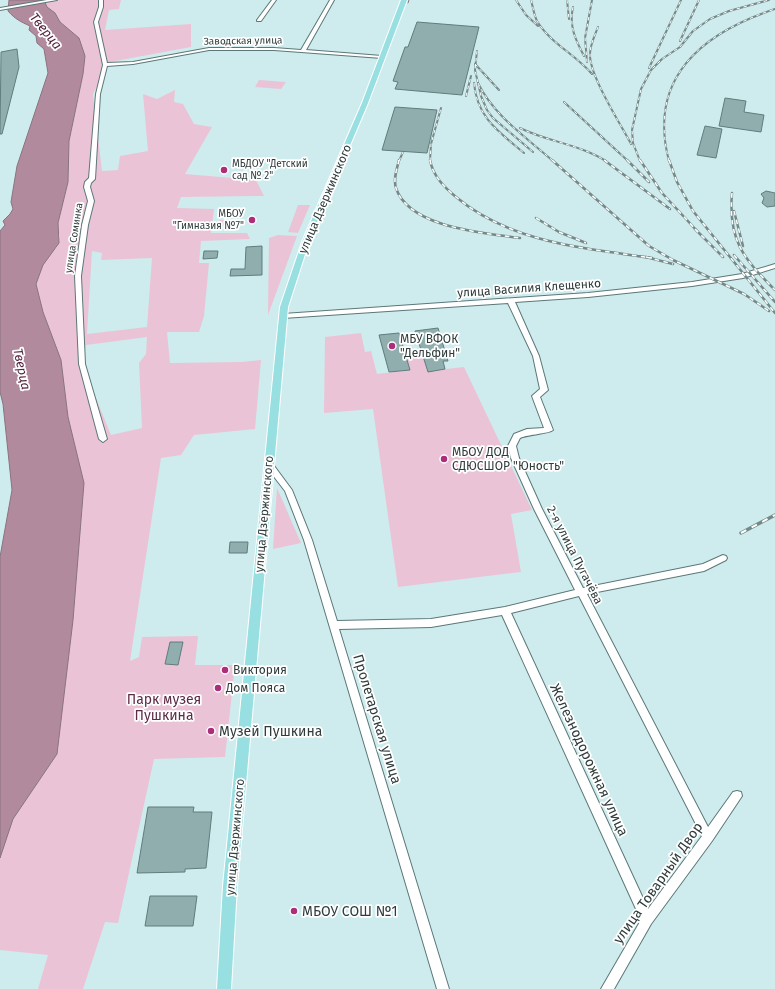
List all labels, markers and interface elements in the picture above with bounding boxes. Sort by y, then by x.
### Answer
water label: Тверца [27,10,65,52]
street label: Заводская улица [203,34,283,48]
street label: улица Дзержинского [296,142,354,256]
place label: МБДОУ "Детский сад № 2" [232,158,308,182]
marker: МБДОУ "Детский сад № 2" [219,165,229,175]
street label: улица Соминка [63,202,85,274]
place label: МБОУ "Гимназия №7" [173,208,245,232]
marker: МБОУ "Гимназия №7" [247,215,257,225]
street label: улица Василия Клещенко [457,276,601,300]
place label: МБУ ВФОК "Дельфин" [400,332,460,360]
marker: МБУ ВФОК "Дельфин" [387,341,397,351]
water label: Тверца [10,347,34,391]
place label: МБОУ ДОД СДЮСШОР "Юность" [452,445,564,473]
marker: МБОУ ДОД СДЮСШОР "Юность" [439,454,449,464]
street label: улица Дзержинского [252,455,276,573]
street label: 2-я улица Пугачёва [544,503,606,607]
street label: Пролетарская улица [349,652,405,786]
place label: Виктория [233,663,287,677]
marker: Виктория [220,665,230,675]
place label: Дом Пояса [225,681,285,695]
street label: Железнодорожная улица [546,681,632,839]
marker: Дом Пояса [213,683,223,693]
park label: Парк музея Пушкина [127,691,201,724]
place label: Музей Пушкина [219,723,322,740]
marker: Музей Пушкина [206,726,216,736]
street label: улица Дзержинского [223,778,247,896]
street label: улица Товарный Двор [610,819,706,947]
place label: МБОУ СОШ №1 [302,903,398,920]
marker: МБОУ СОШ №1 [289,906,299,916]

